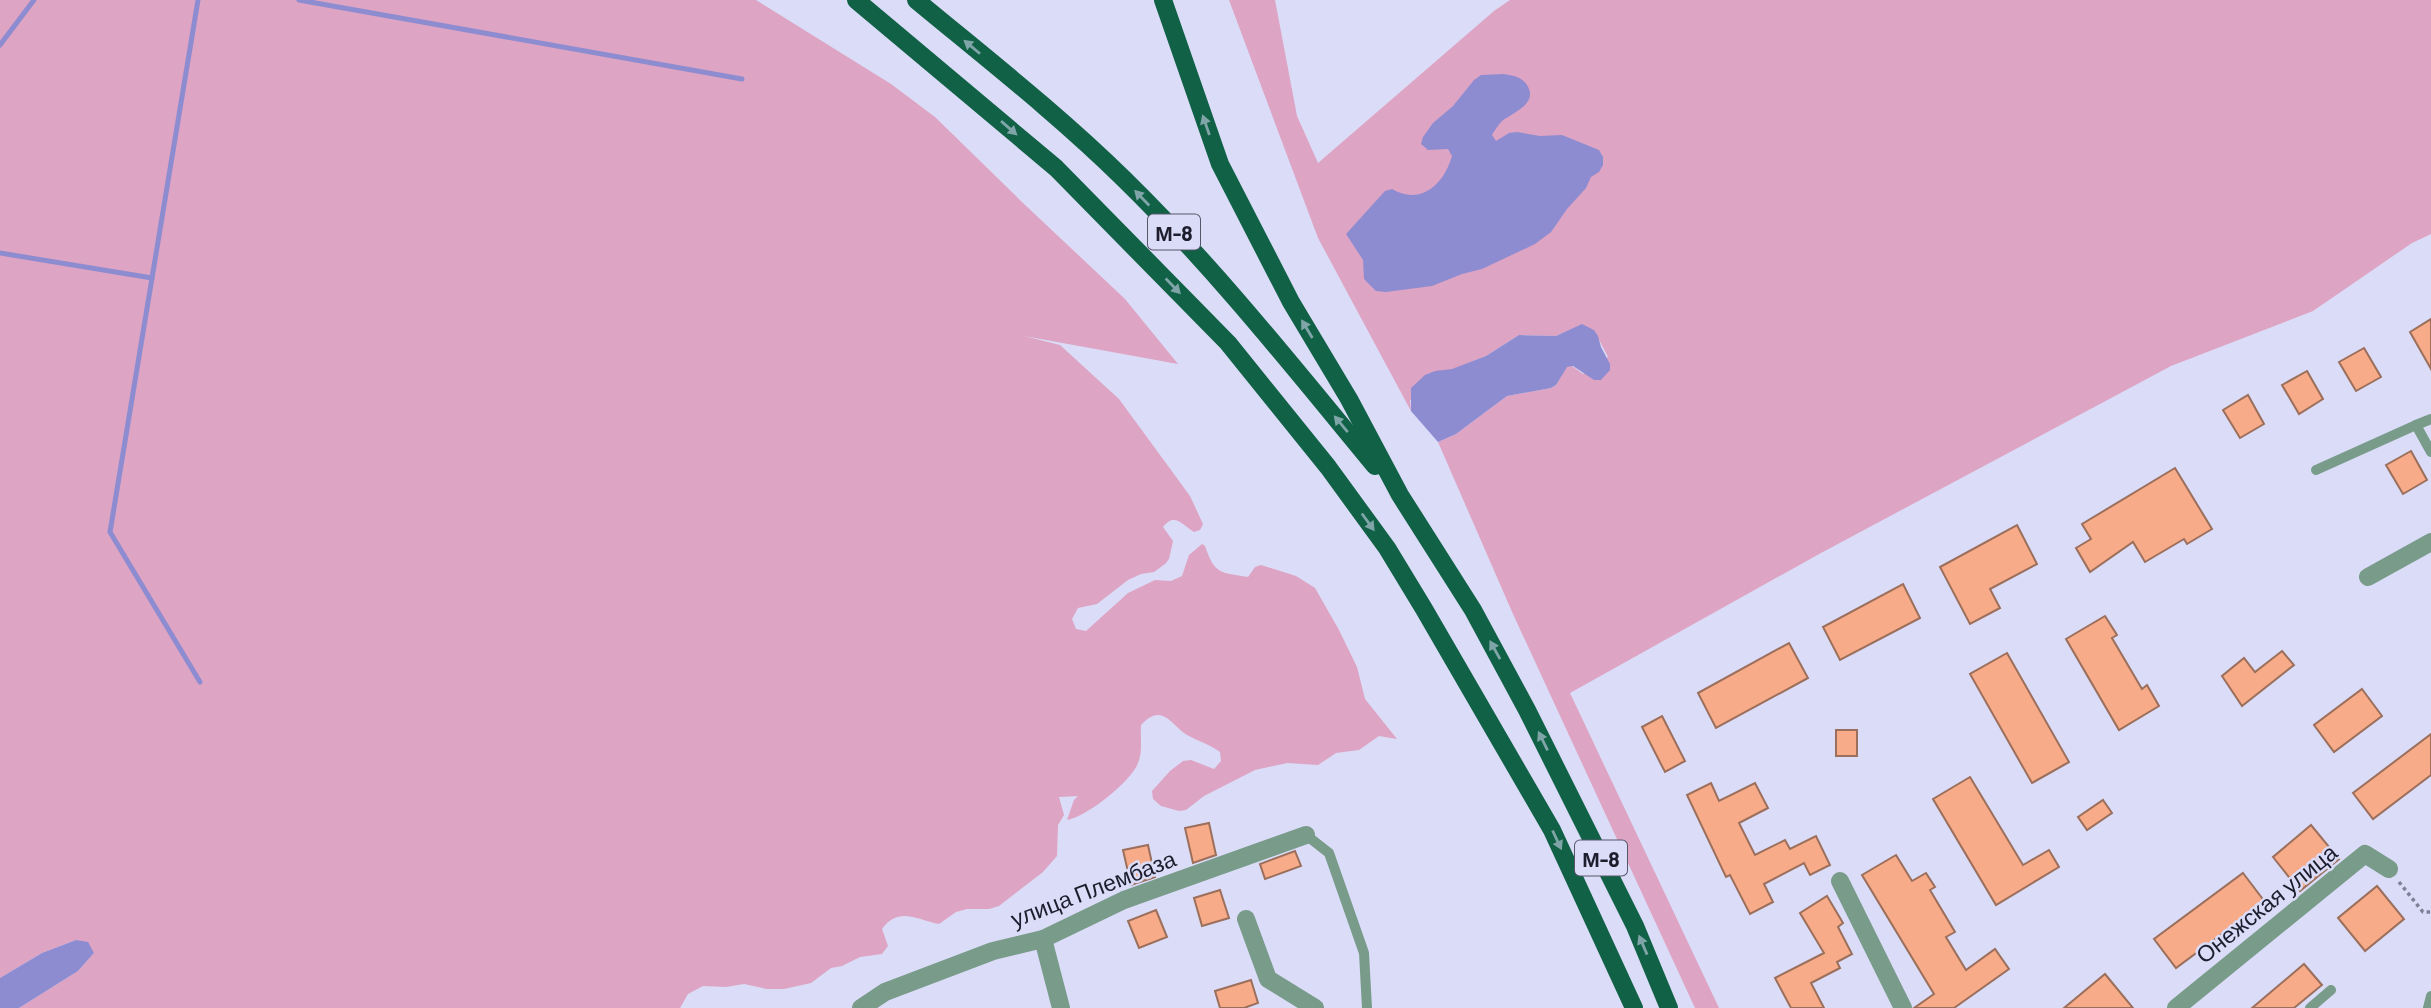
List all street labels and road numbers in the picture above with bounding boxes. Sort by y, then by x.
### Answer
road number: М-8 [1148,215,1200,250]
street label: Онежская улица [2190,837,2342,969]
road number: М-8 [1575,840,1627,876]
street label: улица Плембаза [1006,844,1180,932]

